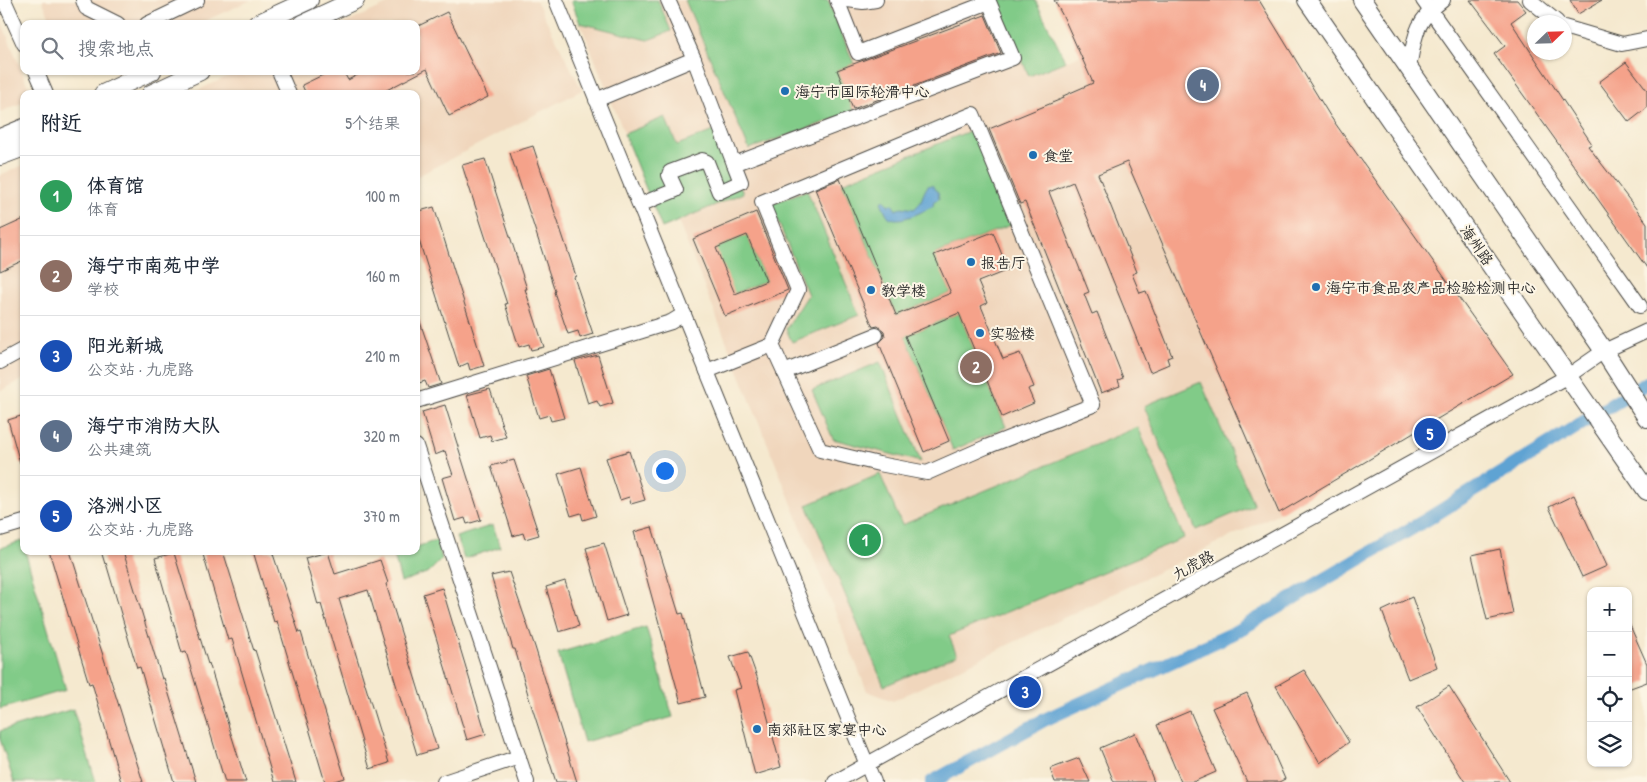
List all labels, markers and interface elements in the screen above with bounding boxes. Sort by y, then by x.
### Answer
north arrow [1527,15,1572,60]
search box [20,20,420,75]
icon: search [38,34,66,62]
text: 搜索地点 [78,35,154,61]
pin: 4 [1187,66,1219,104]
place label: 海宁市国际轮滑中心 [795,81,930,102]
marker: 海宁市国际轮滑中心 [779,85,791,97]
text: 附近 [40,108,82,137]
text: 5个结果 [345,112,400,134]
place label: 食堂 [1043,145,1073,166]
marker: 食堂 [1027,149,1039,161]
text: 体育馆 [87,172,144,198]
text: 1 [53,185,59,207]
text: 100 m [365,185,400,207]
text: 体育 [87,198,119,220]
street label: 海州路 [1455,221,1499,269]
text: 海宁市南苑中学 [87,252,220,278]
place label: 报告厅 [981,252,1026,273]
marker: 报告厅 [965,256,977,268]
text: 2 [52,265,60,287]
text: 160 m [366,265,400,287]
place label: 海宁市食品农产品检验检测中心 [1326,277,1536,298]
text: 学校 [87,278,119,300]
place label: 教学楼 [881,280,926,301]
marker: 海宁市食品农产品检验检测中心 [1310,281,1322,293]
marker: 教学楼 [865,284,877,296]
place label: 实验楼 [990,323,1035,344]
marker: 实验楼 [974,327,986,339]
text: 阳光新城 [87,332,163,358]
text: 3 [52,345,60,367]
text: 210 m [365,345,400,367]
pin: 2 [960,348,992,386]
text: 公交站 · 九虎路 [87,358,194,380]
text: 海宁市消防大队 [87,412,220,438]
pin: 5 [1414,415,1446,453]
text: 4 [53,425,59,447]
text: 320 m [364,425,400,447]
text: 公共建筑 [87,438,151,460]
your location [652,458,678,484]
text: 洛洲小区 [87,492,163,518]
text: 5 [53,505,59,527]
text: 370 m [363,505,400,527]
text: 公交站 · 九虎路 [87,518,194,540]
pin: 1 [849,521,881,559]
street label: 九虎路 [1168,545,1218,585]
map controls [1587,587,1632,767]
button: + [1587,587,1632,632]
button: − [1587,632,1632,677]
pin: 3 [1009,673,1041,711]
button: locate [1587,677,1632,722]
place label: 南郊社区家宴中心 [767,719,887,740]
button: layers [1587,722,1632,767]
marker: 南郊社区家宴中心 [751,723,763,735]

